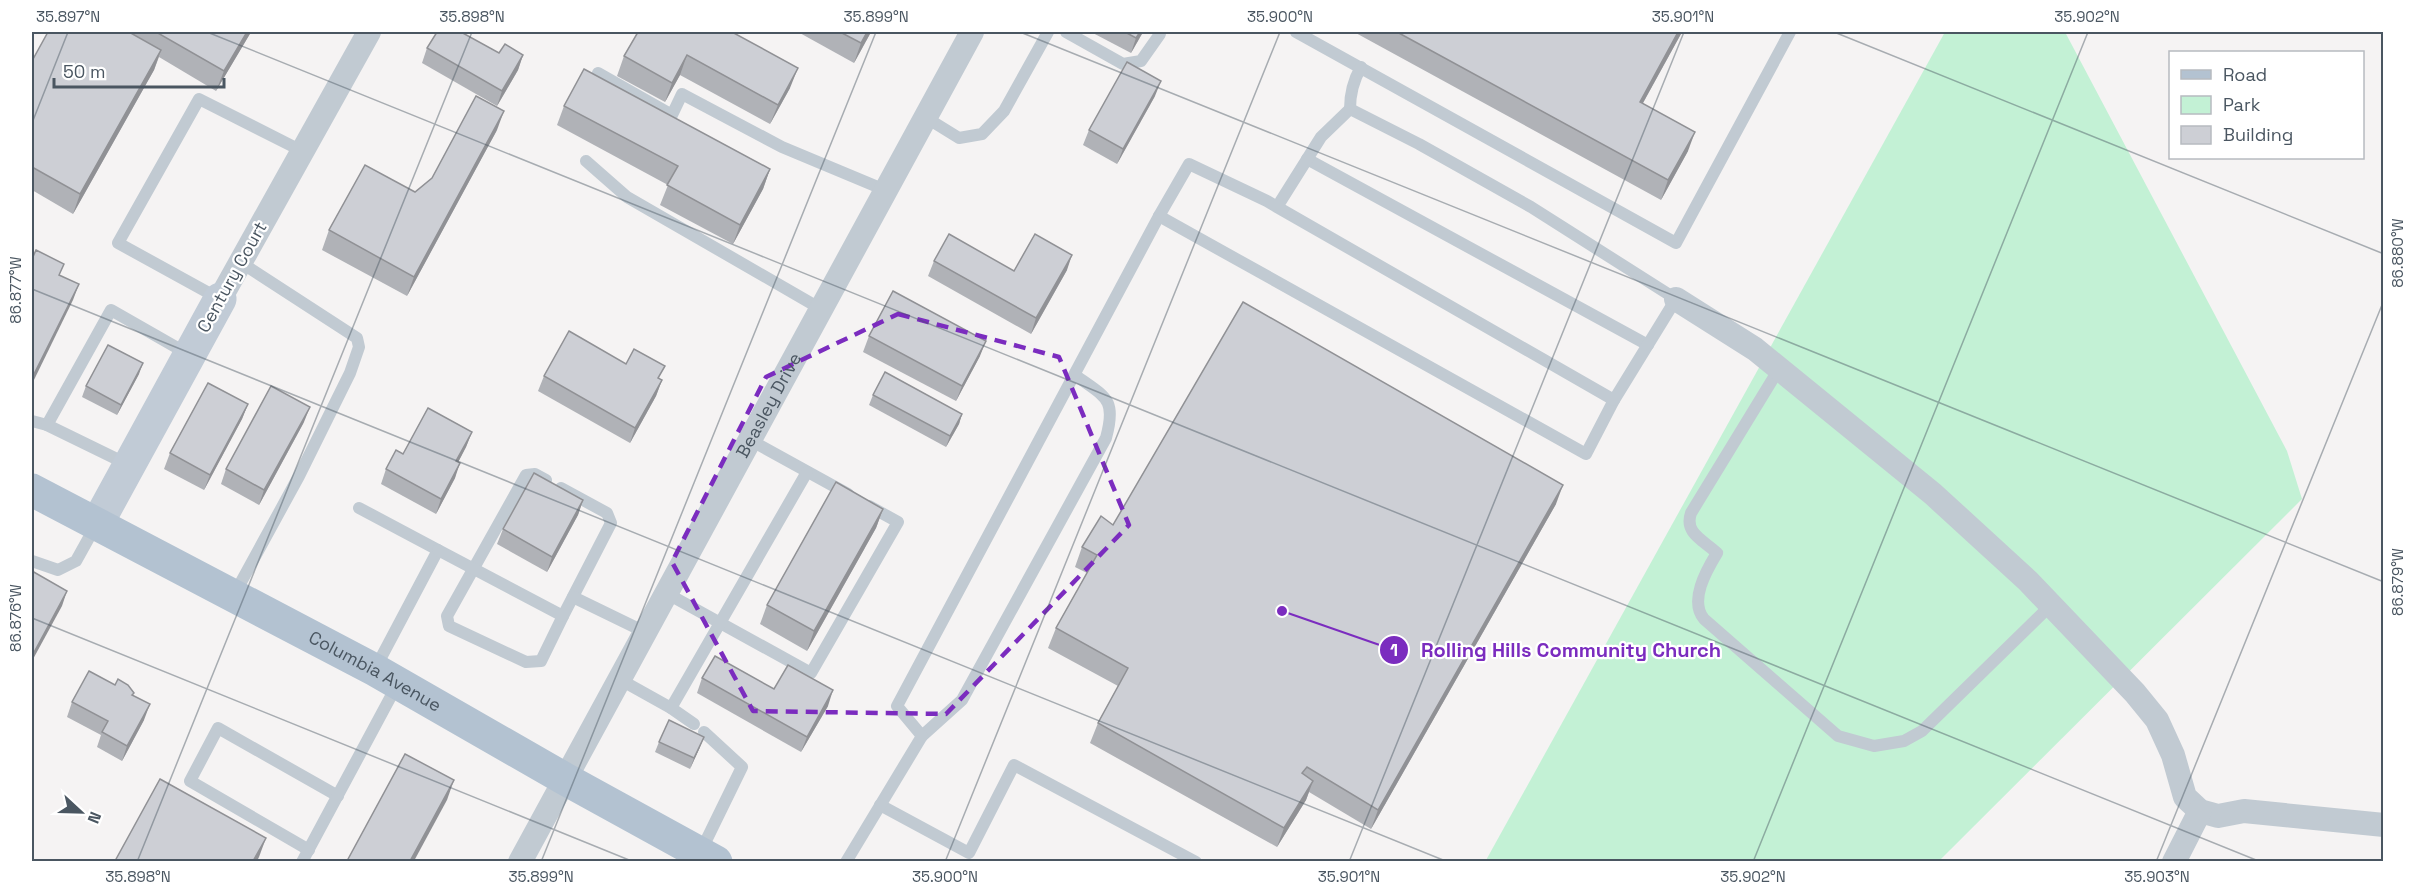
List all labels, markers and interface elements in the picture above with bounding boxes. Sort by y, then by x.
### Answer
text: 35.897°N [36,7,100,26]
text: 35.898°N [439,7,505,26]
text: 35.899°N [843,7,909,26]
text: 35.900°N [1247,7,1313,26]
text: 35.901°N [1652,7,1714,26]
text: 35.902°N [2054,7,2120,26]
scale bar [54,51,224,89]
legend [2169,51,2364,159]
text: 50 m [63,60,105,83]
text: Road [2223,63,2267,86]
text: Park [2223,93,2261,116]
text: Building [2223,123,2293,146]
street label: Century Court [192,217,272,336]
text: 86.880°W [2388,218,2407,288]
text: 86.877°W [6,256,25,324]
street label: Beasley Drive [730,349,806,462]
text: 86.879°W [2388,548,2407,616]
text: 86.876°W [6,584,25,652]
street label: Columbia Avenue [305,625,446,717]
callout: Rolling Hills Community Church [1379,631,1733,669]
text: Rolling Hills Community Church [1421,637,1721,663]
text: 1 [1390,638,1398,661]
north arrow [51,782,111,842]
text: N [83,809,106,826]
text: 35.898°N [105,867,171,886]
text: 35.899°N [508,867,574,886]
text: 35.900°N [912,867,978,886]
text: 35.901°N [1318,867,1380,886]
text: 35.902°N [1720,867,1786,886]
text: 35.903°N [2124,867,2190,886]

